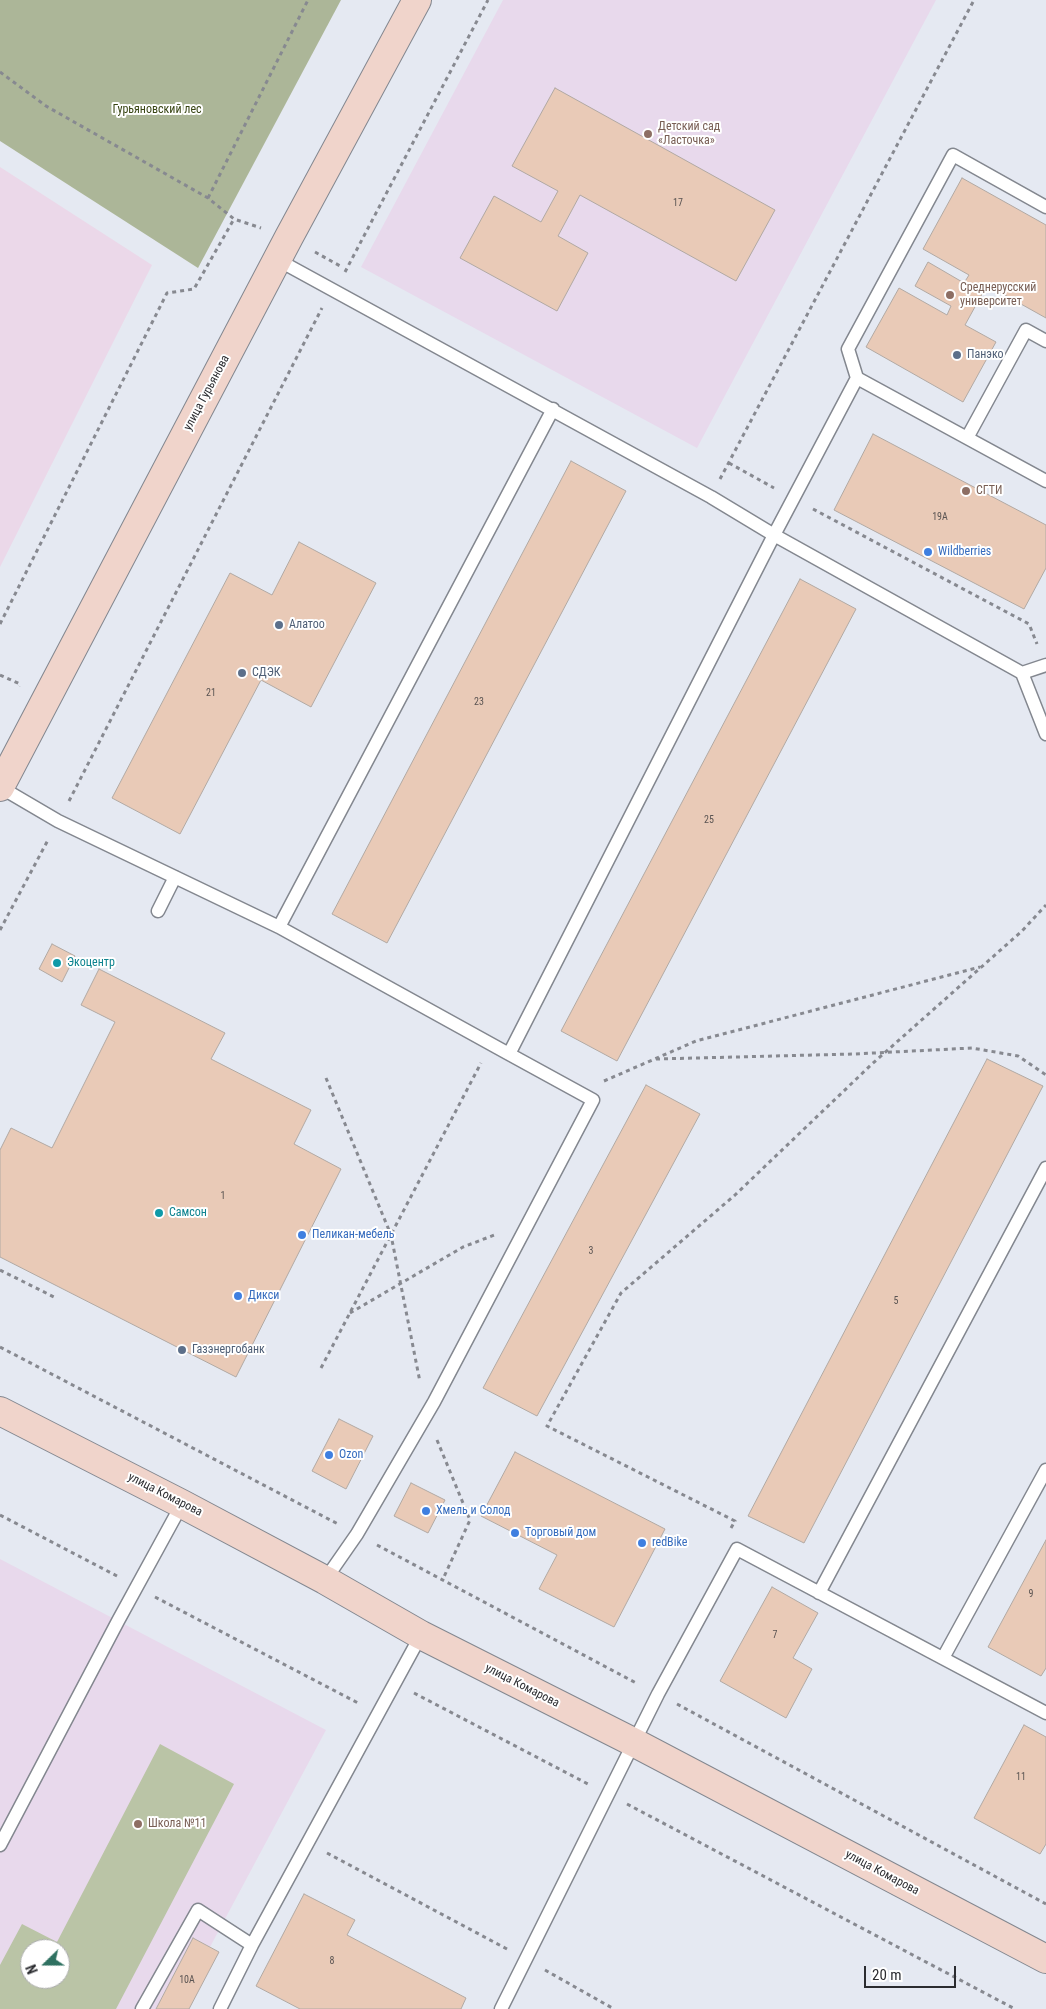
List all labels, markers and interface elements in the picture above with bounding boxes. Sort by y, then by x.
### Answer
park label: Гурьяновский лес [112,103,202,117]
place label: Детский сад «Ласточка» [658,120,720,148]
marker: Детский сад «Ласточка» [642,128,654,140]
house number: 17 [673,197,683,209]
place label: Среднерусский университет [960,281,1036,309]
marker: Среднерусский университет [944,289,956,301]
place label: Панэко [967,348,1004,362]
marker: Панэко [951,349,963,361]
street label: улица Гурьянова [181,353,233,433]
place label: СГТИ [976,484,1002,498]
marker: СГТИ [960,485,972,497]
house number: 19А [932,511,948,523]
place label: Wildberries [938,545,991,559]
marker: Wildberries [922,546,934,558]
place label: Алатоо [289,618,325,632]
marker: Алатоо [273,619,285,631]
place label: СДЭК [252,666,281,680]
marker: СДЭК [236,667,248,679]
house number: 21 [206,687,216,699]
house number: 23 [474,696,484,708]
house number: 25 [704,814,714,826]
place label: Экоцентр [67,956,115,970]
marker: Экоцентр [51,957,63,969]
house number: 1 [221,1190,225,1202]
place label: Самсон [169,1206,207,1220]
marker: Самсон [153,1207,165,1219]
place label: Пеликан-мебель [312,1228,395,1242]
marker: Пеликан-мебель [296,1229,308,1241]
house number: 3 [589,1245,593,1257]
place label: Дикси [248,1289,279,1303]
marker: Дикси [232,1290,244,1302]
house number: 5 [894,1295,898,1307]
place label: Газэнергобанк [192,1343,265,1357]
marker: Газэнергобанк [176,1344,188,1356]
place label: Ozon [339,1448,363,1462]
marker: Ozon [323,1449,335,1461]
street label: улица Комарова [125,1470,205,1520]
place label: Хмель и Солод [436,1504,510,1518]
marker: Хмель и Солод [420,1505,432,1517]
place label: Торговый дом [525,1526,596,1540]
marker: Торговый дом [509,1527,521,1539]
place label: redBike [652,1536,687,1550]
marker: redBike [636,1537,648,1549]
house number: 9 [1029,1588,1033,1600]
house number: 7 [773,1629,777,1641]
street label: улица Комарова [482,1661,562,1711]
house number: 11 [1016,1771,1026,1783]
place label: Школа №11 [148,1817,206,1831]
marker: Школа №11 [132,1818,144,1830]
street label: улица Комарова [843,1847,921,1899]
north arrow [20,1939,70,1989]
house number: 8 [330,1955,334,1967]
scale bar [866,1956,958,1988]
text: N [23,1962,41,1976]
text: 20 m [872,1966,902,1984]
house number: 10А [179,1974,195,1986]

